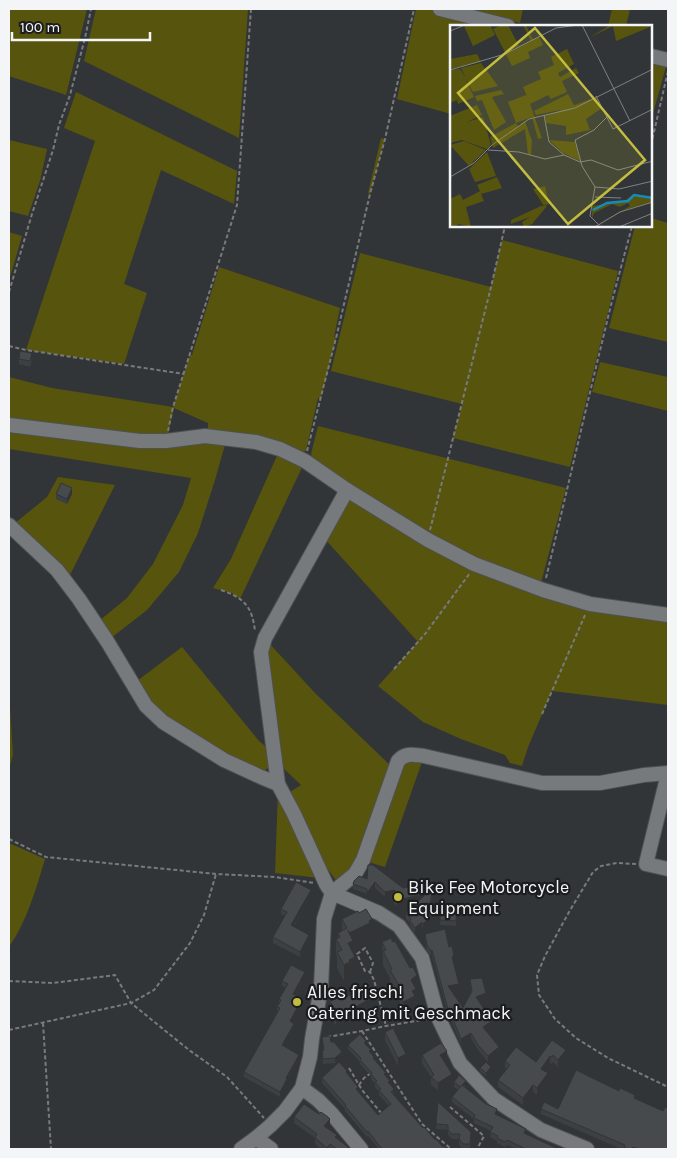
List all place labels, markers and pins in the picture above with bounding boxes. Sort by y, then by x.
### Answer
place label: Bike Fee Motorcycle Equipment [408,876,569,919]
marker: Bike Fee Motorcycle Equipment [392,891,404,903]
place label: Alles frisch! Catering mit Geschmack [307,981,511,1024]
marker: Alles frisch! Catering mit Geschmack [291,996,303,1008]

